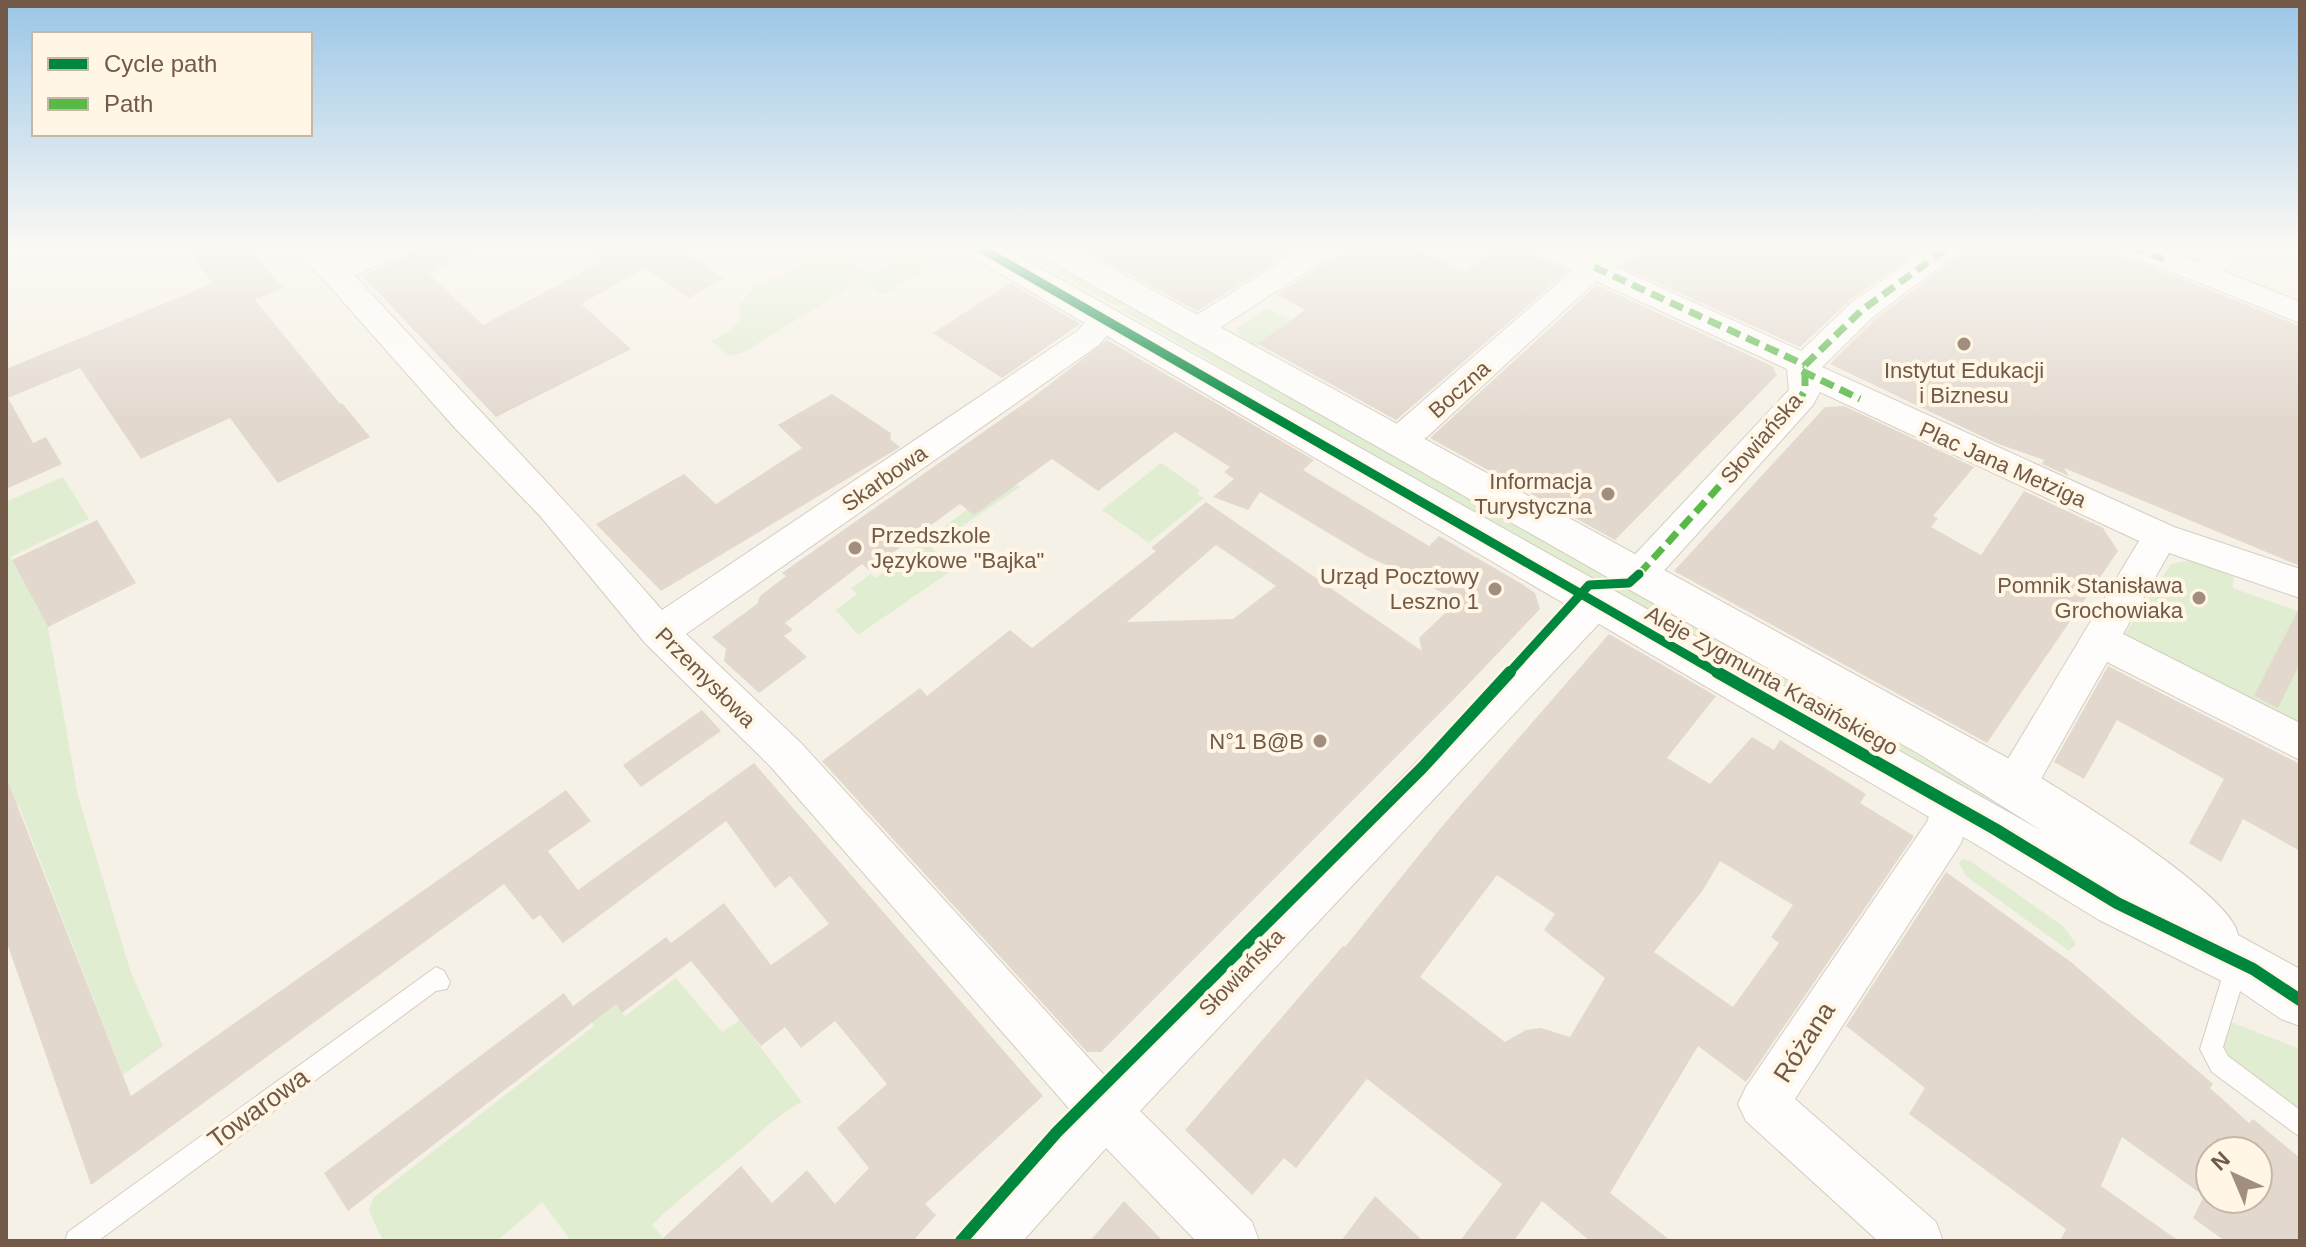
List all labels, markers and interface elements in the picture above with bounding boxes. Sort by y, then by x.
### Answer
legend [32,32,312,136]
text: Cycle path [104,50,217,77]
text: Path [104,90,153,117]
marker: Instytut Edukacji i Biznesu [1955,335,1973,353]
street label: Boczna [1424,355,1496,423]
place label: Instytut Edukacji i Biznesu [1884,358,2044,408]
street label: Słowiańska [1715,388,1808,489]
street label: Plac Jana Metziga [1916,416,2091,513]
street label: Skarbowa [837,440,932,517]
place label: Informacja Turystyczna [1474,469,1593,519]
marker: Informacja Turystyczna [1599,485,1617,503]
place label: Przedszkole Językowe "Bajka" [871,523,1044,573]
marker: Przedszkole Językowe "Bajka" [846,539,864,557]
place label: Urząd Pocztowy Leszno 1 [1320,564,1479,614]
place label: Pomnik Stanisława Grochowiaka [1997,573,2184,623]
marker: Urząd Pocztowy Leszno 1 [1486,580,1504,598]
marker: Pomnik Stanisława Grochowiaka [2190,589,2208,607]
street label: Aleje Zygmunta Krasińskiego [1641,600,1902,760]
street label: Przemysłowa [651,622,761,733]
place label: N°1 B@B [1209,729,1304,754]
marker: N°1 B@B [1311,732,1329,750]
street label: Słowiańska [1194,923,1290,1021]
street label: Różana [1767,996,1841,1088]
street label: Towarowa [202,1061,315,1155]
north arrow [2194,1135,2274,1215]
text: N [2206,1146,2235,1175]

